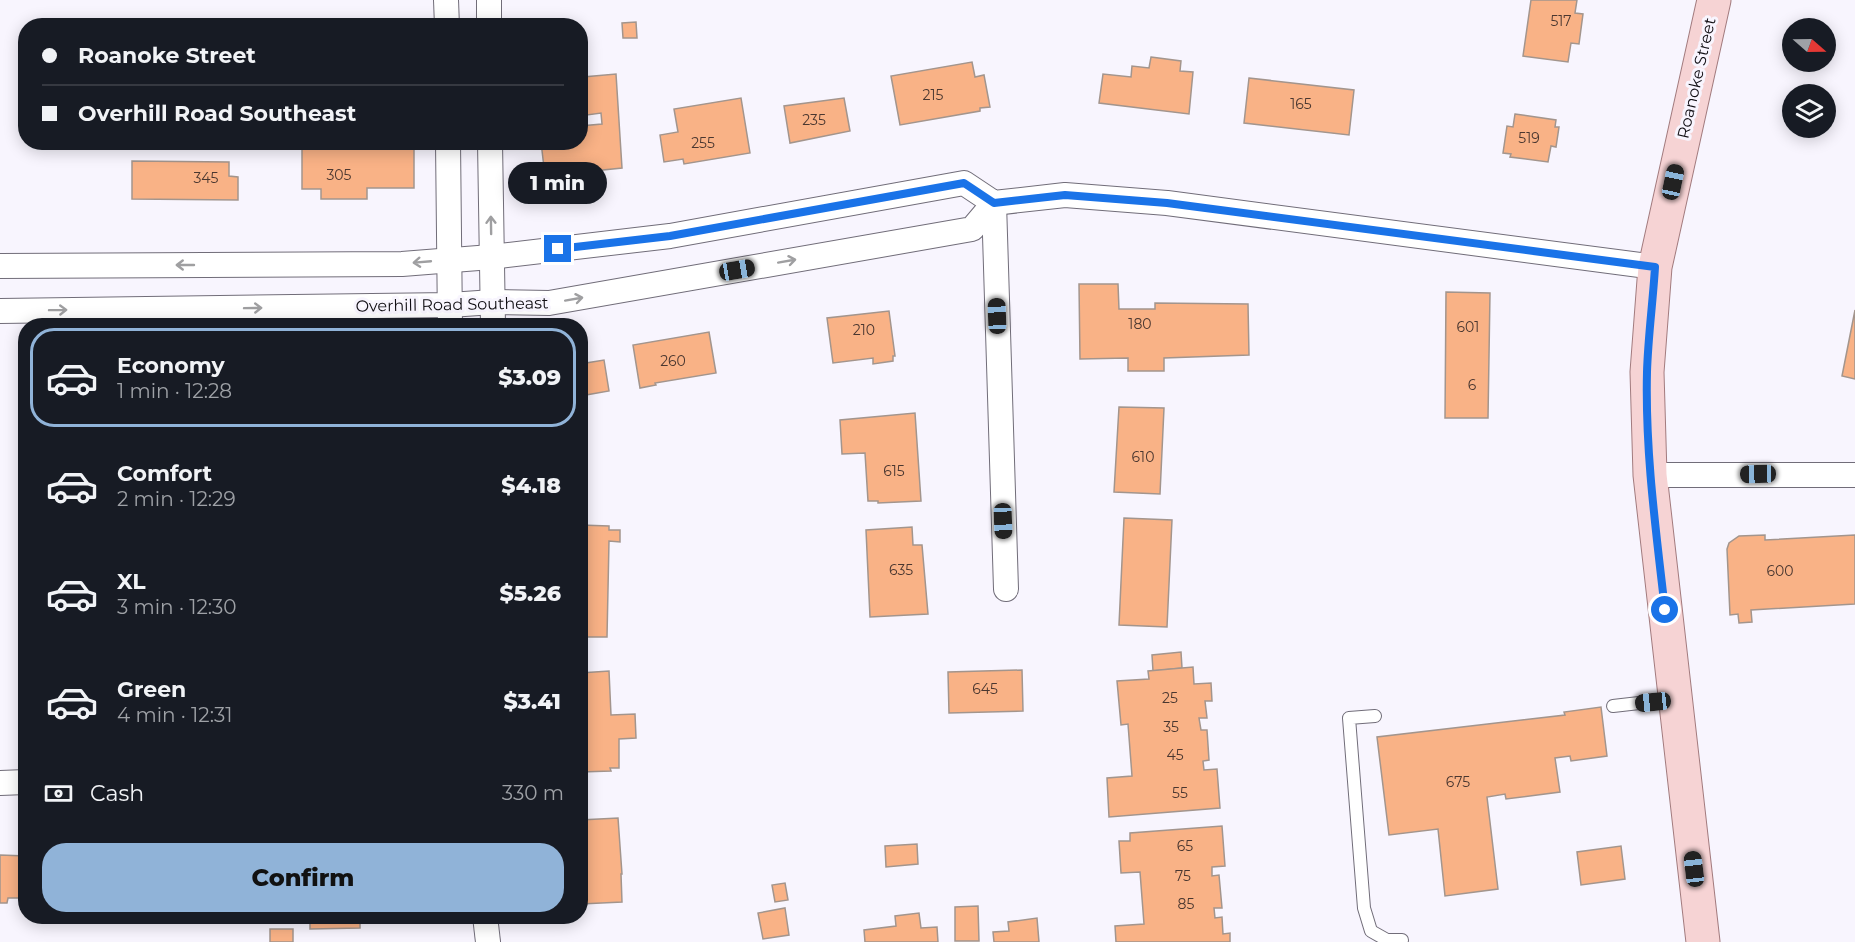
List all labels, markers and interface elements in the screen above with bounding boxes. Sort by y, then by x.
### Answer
house number: 517 [1550,12,1572,30]
street label: Roanoke Street [1673,15,1720,140]
north arrow [1782,18,1836,72]
map controls [1782,18,1836,138]
text: Roanoke Street [78,42,256,69]
button: layers [1782,84,1836,138]
house number: 215 [923,86,944,104]
house number: 165 [1290,95,1312,113]
text: Overhill Road Southeast [78,100,356,127]
house number: 235 [802,111,826,129]
house number: 519 [1518,129,1540,147]
house number: 255 [691,134,715,152]
callout: 1 min [508,162,608,204]
car [1660,163,1686,201]
house number: 305 [326,166,352,184]
house number: 345 [193,169,219,187]
text: 1 min [530,171,585,195]
one-way arrow [485,216,497,236]
route end [544,235,571,262]
one-way arrow [776,256,796,267]
one-way arrow [413,257,433,268]
car [718,258,756,282]
one-way arrow [176,259,196,271]
street label: Overhill Road Southeast [355,293,549,316]
one-way arrow [564,293,583,304]
car [987,298,1007,334]
one-way arrow [243,302,263,313]
one-way arrow [48,304,68,316]
house number: 180 [1128,315,1152,333]
house number: 601 [1457,318,1479,336]
house number: 210 [853,321,875,339]
icon: car [45,351,99,405]
text: Economy [117,352,225,379]
house number: 260 [660,352,686,370]
text: $3.09 [498,364,561,391]
house number: 6 [1468,376,1477,394]
text: 1 min · 12:28 [117,379,232,403]
house number: 610 [1132,448,1154,466]
icon: car [45,459,99,513]
text: Comfort [117,460,212,487]
house number: 615 [883,462,905,480]
car [1740,465,1776,483]
text: $4.18 [501,472,561,499]
text: 2 min · 12:29 [117,487,236,511]
car [993,503,1013,539]
house number: 635 [889,561,913,579]
house number: 600 [1766,562,1794,580]
icon: car [45,567,99,621]
text: XL [117,568,146,595]
text: $5.26 [500,580,561,607]
text: 3 min · 12:30 [117,595,237,619]
route start [1651,596,1678,623]
icon: car [45,675,99,729]
text: Green [117,676,186,703]
house number: 645 [972,680,998,698]
text: $3.41 [503,688,561,715]
house number: 25 [1162,689,1178,707]
car [1634,691,1672,713]
text: 4 min · 12:31 [117,703,232,727]
house number: 35 [1163,718,1179,736]
house number: 45 [1166,746,1184,764]
house number: 675 [1446,773,1470,791]
icon: cash [42,777,75,810]
text: Cash [90,780,144,807]
text: 330 m [502,781,564,805]
house number: 55 [1172,784,1188,802]
house number: 65 [1177,837,1193,855]
button: Confirm [42,843,564,912]
car [1683,850,1705,888]
house number: 75 [1175,867,1191,885]
house number: 85 [1178,895,1195,913]

